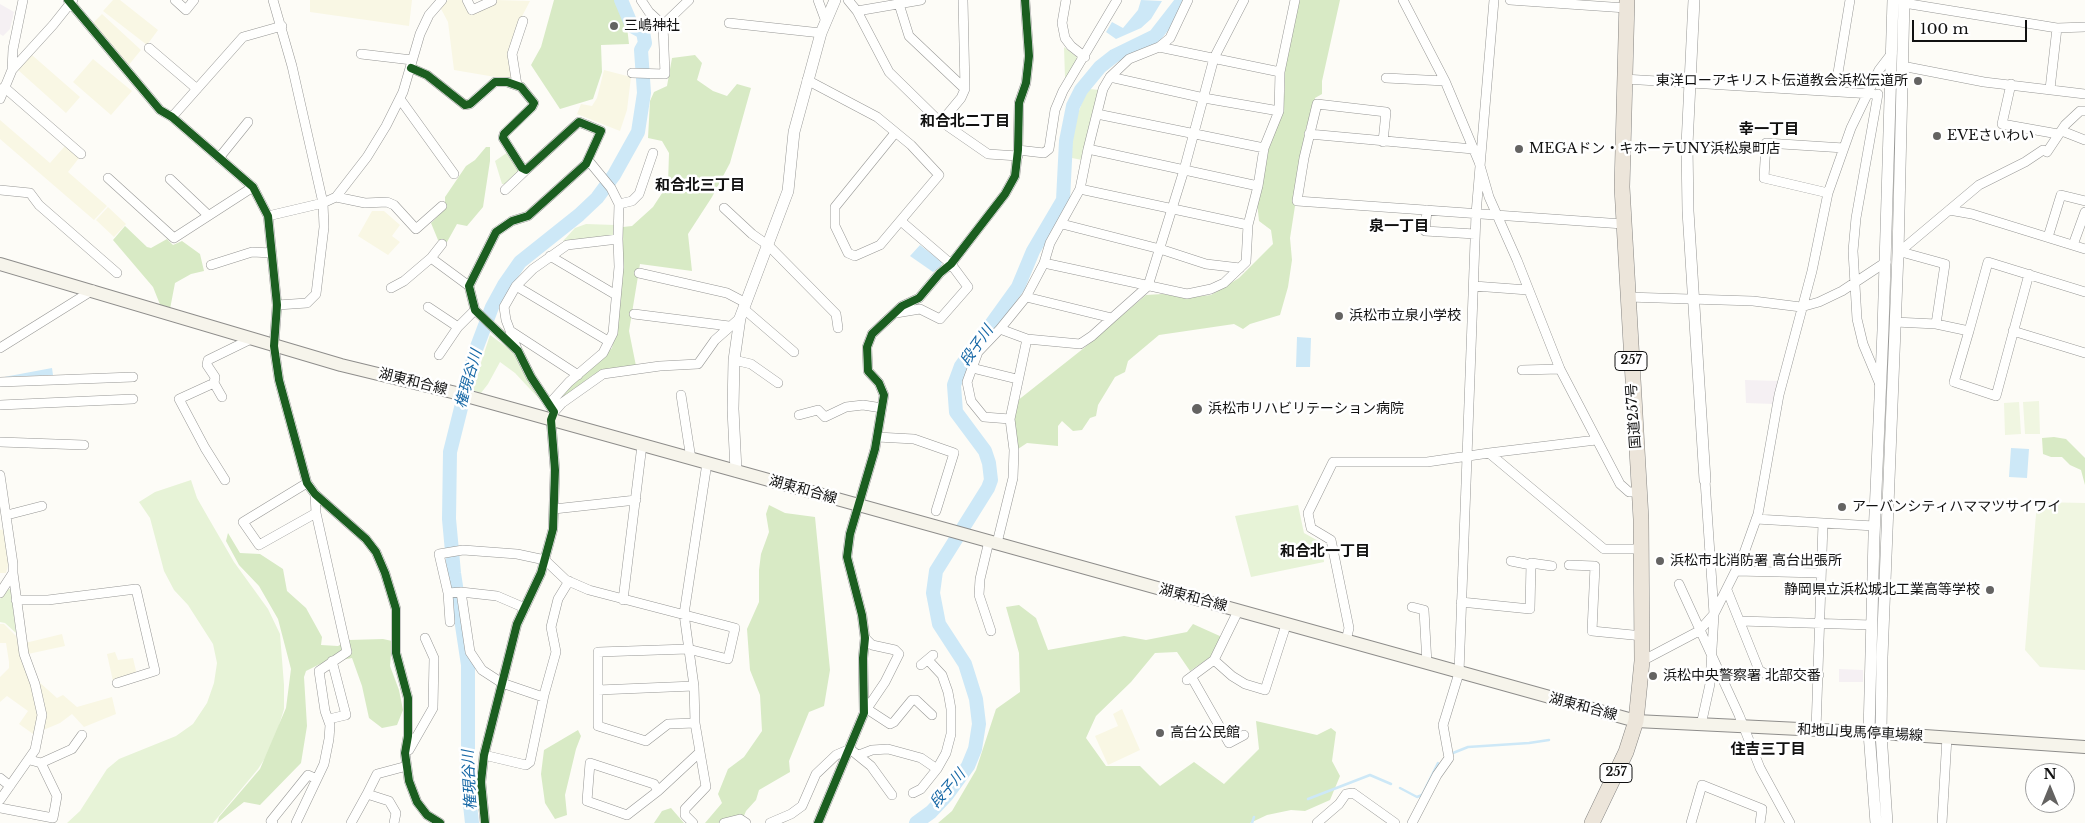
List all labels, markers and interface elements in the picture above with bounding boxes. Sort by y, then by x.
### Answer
scale bar [1915,10,2030,42]
place label: 三嶋神社 [624,18,680,34]
text: 100 m [1920,19,1969,38]
marker: 三嶋神社 [608,20,620,32]
place label: 東洋ローアキリスト伝道教会浜松伝道所 [1656,73,1908,89]
marker: 東洋ローアキリスト伝道教会浜松伝道所 [1912,75,1924,87]
district label: 和合北二丁目 [920,113,1010,131]
district label: 幸一丁目 [1739,121,1799,139]
place label: EVEさいわい [1947,128,2034,144]
marker: EVEさいわい [1931,130,1943,142]
place label: MEGAドン・キホーテUNY浜松泉町店 [1529,141,1780,157]
marker: MEGAドン・キホーテUNY浜松泉町店 [1513,143,1525,155]
district label: 和合北三丁目 [655,177,745,195]
district label: 泉一丁目 [1369,218,1429,236]
place label: 浜松市立泉小学校 [1349,308,1461,324]
marker: 浜松市立泉小学校 [1333,310,1345,322]
water label: 段子川 [957,322,997,370]
water label: 権現谷川 [452,348,486,410]
road number: 257 [1615,352,1647,371]
street label: 湖東和合線 [377,365,449,399]
street label: 国道257号 [1623,383,1645,449]
place label: 浜松市リハビリテーション病院 [1208,401,1404,417]
marker: 浜松市リハビリテーション病院 [1190,402,1204,416]
street label: 湖東和合線 [767,472,839,508]
place label: アーバンシティハママツサイワイ [1852,499,2061,515]
marker: アーバンシティハママツサイワイ [1836,501,1848,513]
district label: 和合北一丁目 [1280,543,1370,561]
place label: 浜松市北消防署 高台出張所 [1670,553,1842,569]
marker: 浜松市北消防署 高台出張所 [1654,555,1666,567]
street label: 湖東和合線 [1157,581,1229,615]
place label: 静岡県立浜松城北工業高等学校 [1784,582,1980,598]
marker: 静岡県立浜松城北工業高等学校 [1984,584,1996,596]
place label: 浜松中央警察署 北部交番 [1663,668,1821,684]
marker: 浜松中央警察署 北部交番 [1647,670,1659,682]
street label: 湖東和合線 [1547,690,1619,724]
street label: 和地山曳馬停車場線 [1797,721,1923,745]
place label: 高台公民館 [1170,725,1240,741]
marker: 高台公民館 [1154,727,1166,739]
district label: 住吉三丁目 [1731,741,1805,759]
water label: 権現谷川 [459,750,481,810]
north arrow [2025,763,2075,813]
road number: 257 [1600,764,1632,782]
text: N [2043,765,2057,783]
water label: 段子川 [926,766,970,812]

